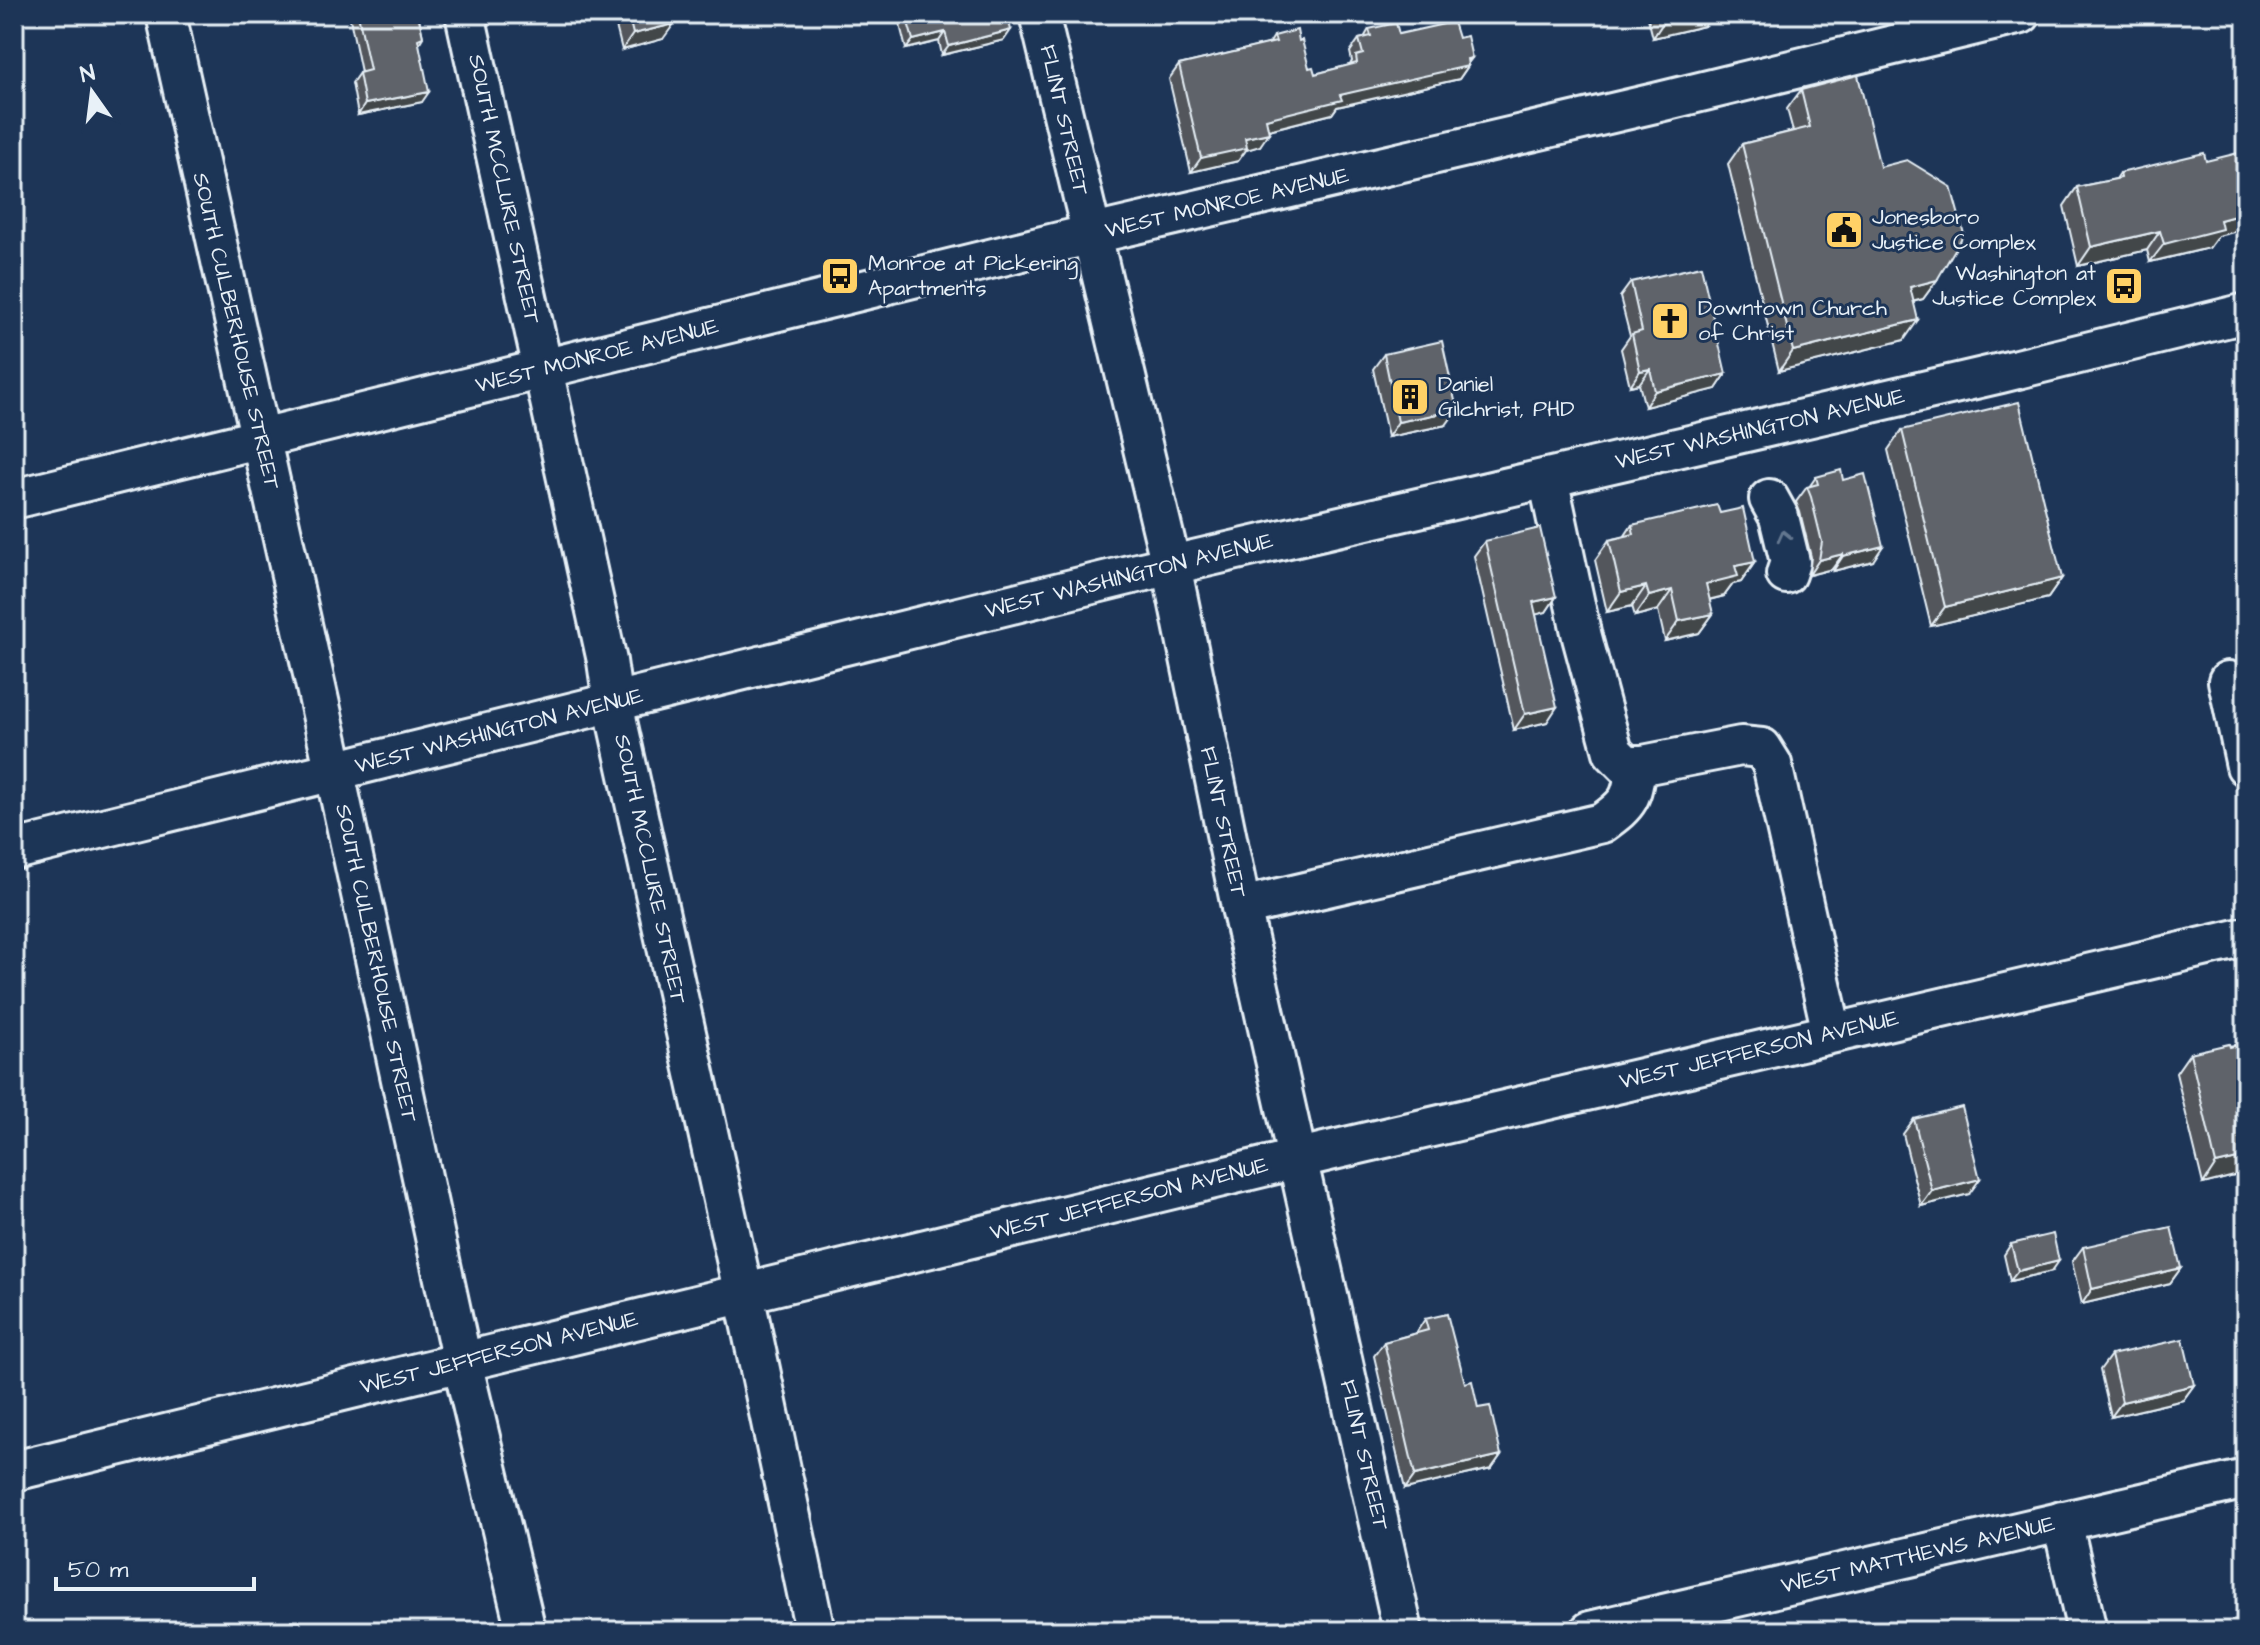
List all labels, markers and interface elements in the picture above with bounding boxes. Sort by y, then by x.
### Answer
street label: FLINT STREET [1032,42,1096,198]
street label: SOUTH MCCLURE STREET [460,51,548,327]
north arrow [52,52,132,132]
text: N [77,57,98,91]
street label: WEST MONROE AVENUE [1102,160,1352,246]
street label: SOUTH CULBERHOUSE STREET [184,170,288,493]
place label: Jonesboro Justice Complex [1872,202,2036,258]
public building icon: Jonesboro Justice Complex [1823,209,1865,251]
place label: Monroe at Pickering Apartments [868,248,1078,304]
bus stop icon: Monroe at Pickering Apartments [819,255,861,297]
place label: Washington at Justice Complex [1932,258,2097,314]
bus stop icon: Washington at Justice Complex [2103,265,2145,307]
place label: Downtown Church of Christ [1698,293,1887,349]
church icon: Downtown Church of Christ [1649,300,1691,342]
street label: WEST MONROE AVENUE [472,311,722,401]
place label: Daniel Gilchrist, PHD [1438,369,1575,425]
building icon: Daniel Gilchrist, PHD [1389,376,1431,418]
street label: WEST WASHINGTON AVENUE [1612,381,1908,477]
street label: WEST WASHINGTON AVENUE [982,525,1276,627]
one-way arrow [1776,529,1793,543]
street label: WEST WASHINGTON AVENUE [352,680,646,782]
street label: SOUTH MCCLURE STREET [606,731,694,1007]
street label: FLINT STREET [1192,744,1254,901]
street label: SOUTH CULBERHOUSE STREET [327,801,425,1125]
street label: WEST JEFFERSON AVENUE [1616,1003,1902,1097]
street label: WEST JEFFERSON AVENUE [987,1149,1271,1249]
street label: WEST JEFFERSON AVENUE [357,1303,641,1403]
street label: FLINT STREET [1332,1377,1396,1533]
street label: WEST MATTHEWS AVENUE [1778,1508,2058,1602]
scale bar [56,1541,254,1591]
text: 50 m [68,1553,129,1587]

